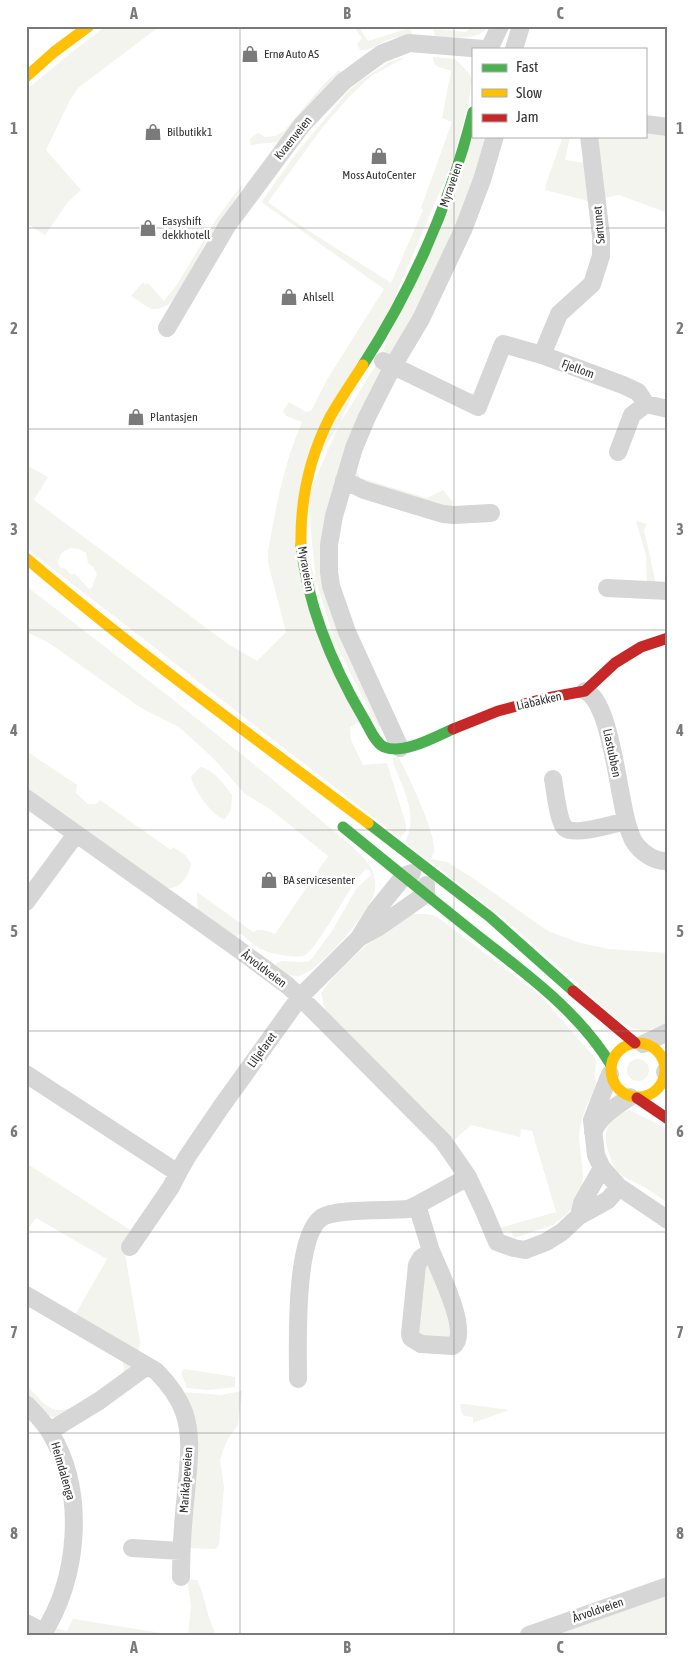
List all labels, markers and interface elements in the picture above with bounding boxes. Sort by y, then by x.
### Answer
text: A [129,4,138,22]
text: B [343,4,351,22]
text: C [556,4,564,22]
shop icon: Ernø Auto AS [240,44,260,64]
place label: Ernø Auto AS [264,47,319,61]
legend [472,48,646,138]
text: Fast [516,58,538,75]
text: Slow [516,84,542,101]
text: Jam [516,108,539,125]
street label: Kvaenveien [271,114,315,162]
text: 1 [10,119,18,137]
text: 1 [676,119,684,137]
shop icon: Bilbutikk1 [143,122,163,142]
place label: Bilbutikk1 [167,125,213,139]
shop icon: Moss AutoCenter [369,146,389,166]
street label: Myraveien [437,161,465,209]
place label: Moss AutoCenter [342,168,416,182]
street label: Sørtunet [590,205,608,245]
place label: Easyshift dekkhotell [162,214,211,242]
shop icon: Easyshift dekkhotell [138,218,158,238]
shop icon: Ahlsell [279,287,299,307]
place label: Ahlsell [303,290,335,304]
text: 2 [10,319,18,337]
text: 2 [676,319,684,337]
street label: Fjellom [560,357,596,381]
shop icon: Plantasjen [126,407,146,427]
place label: Plantasjen [150,410,198,424]
text: 3 [10,520,18,538]
text: 3 [676,520,684,538]
street label: Myraveien [295,545,317,593]
street label: Liabakken [515,689,563,713]
text: 4 [9,721,18,739]
text: 4 [675,721,684,739]
street label: Liastubben [600,728,624,778]
shop icon: BA servicesenter [259,870,279,890]
place label: BA servicesenter [283,873,355,887]
text: 5 [10,922,18,940]
text: 5 [676,922,684,940]
street label: Årvoldveien [239,947,289,991]
street label: Liljefaret [245,1029,280,1070]
text: 6 [10,1122,18,1140]
text: 6 [676,1122,684,1140]
text: 7 [10,1323,18,1341]
text: 7 [676,1323,684,1341]
street label: Heimdalenga [48,1440,78,1502]
street label: Marikåpeveien [177,1447,195,1513]
text: 8 [10,1524,18,1542]
text: 8 [676,1524,684,1542]
street label: Årvoldveien [571,1595,625,1625]
text: A [129,1638,138,1656]
text: B [343,1638,351,1656]
text: C [556,1638,564,1656]

